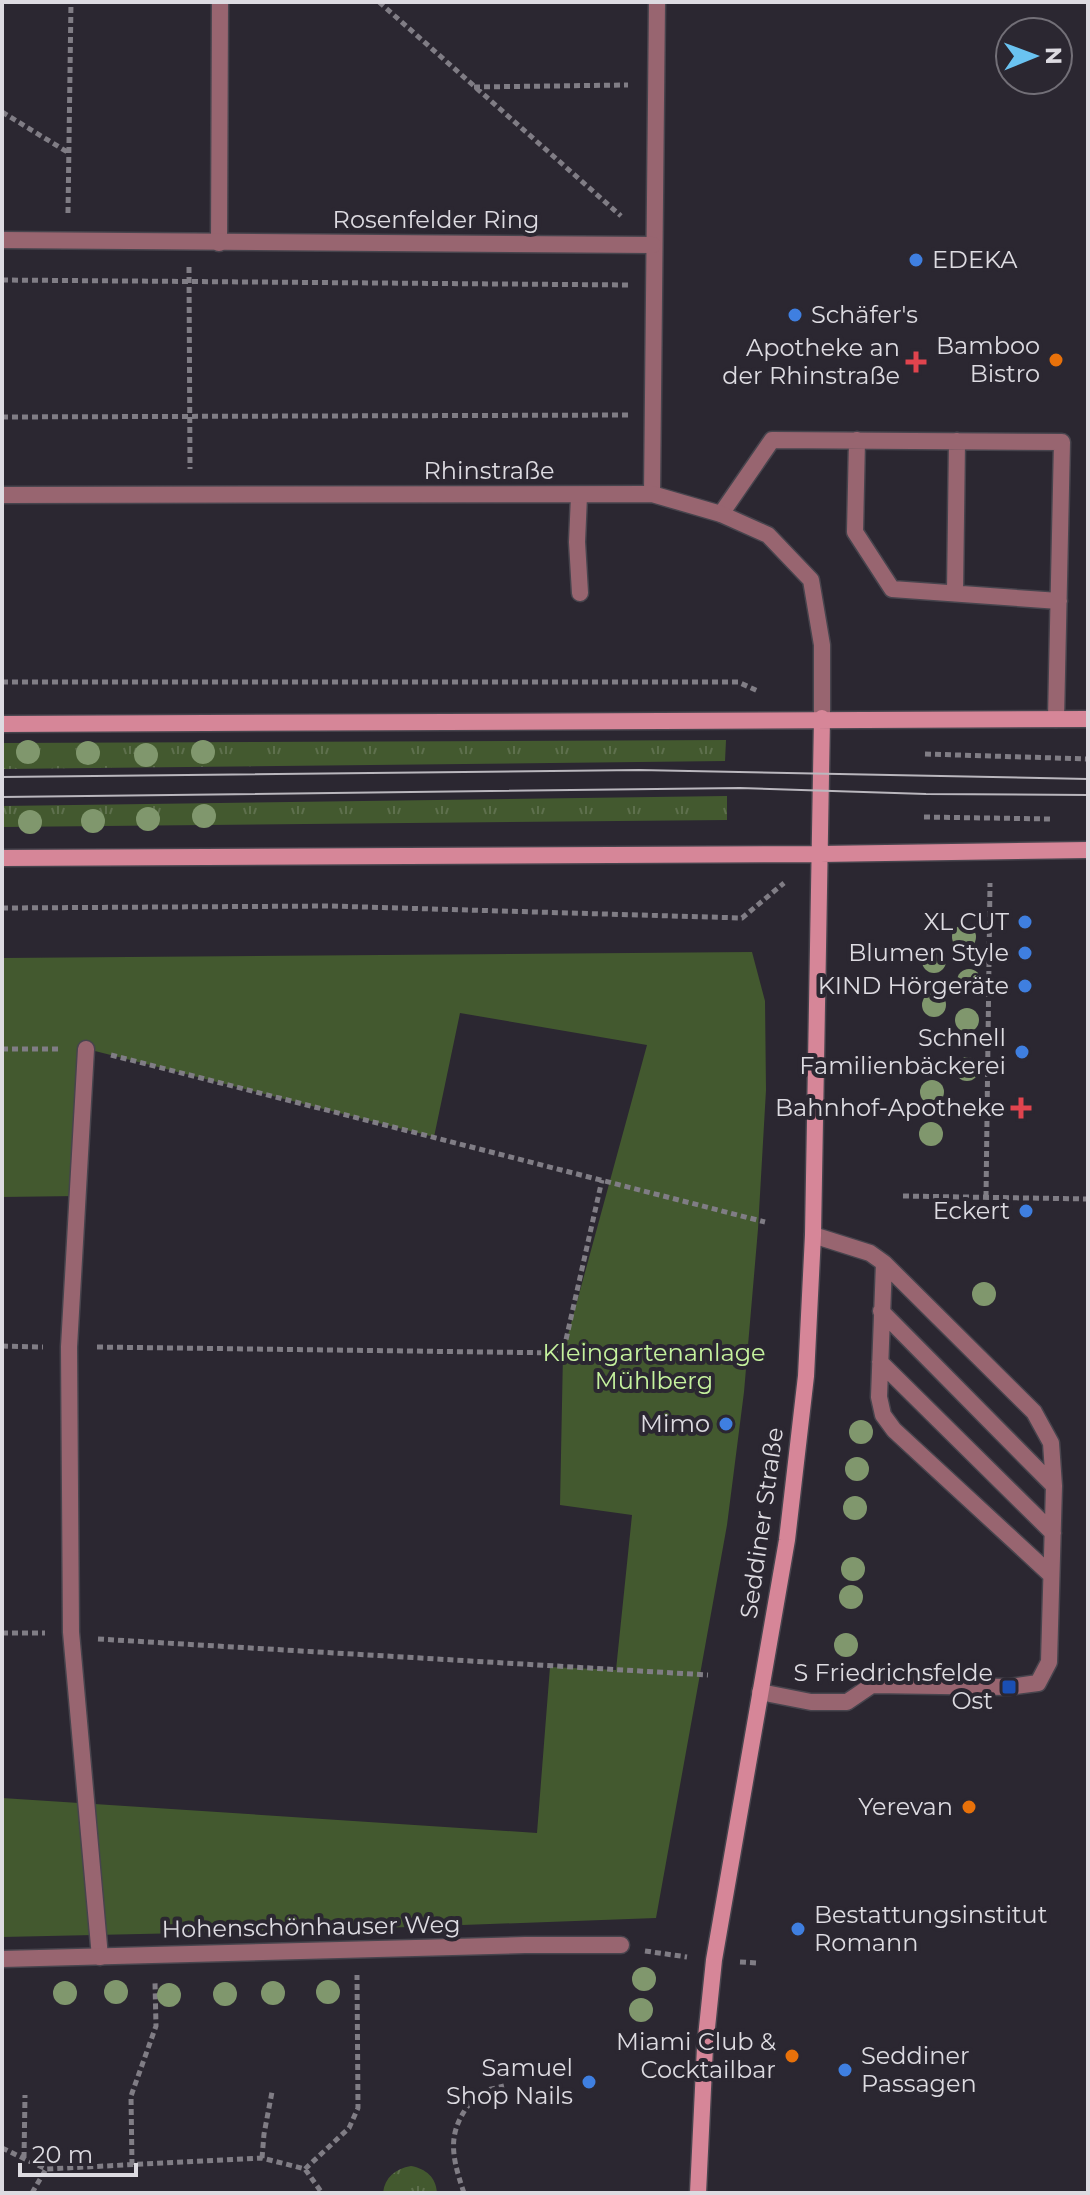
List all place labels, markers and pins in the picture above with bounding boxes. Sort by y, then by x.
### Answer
place label: EDEKA [932,245,1018,274]
marker: EDEKA [907,251,925,269]
place label: Schäfer's [811,300,918,329]
marker: Schäfer's [786,306,804,324]
place label: Bamboo Bistro [936,331,1040,388]
place label: Apotheke an der Rhinstraße [722,333,900,390]
marker: Bamboo Bistro [1047,351,1065,369]
marker: Apotheke an der Rhinstraße [907,353,925,371]
place label: XL CUT [924,907,1009,936]
marker: XL CUT [1016,913,1034,931]
place label: Blumen Style [848,938,1009,967]
marker: Blumen Style [1016,944,1034,962]
place label: KIND Hörgeräte [818,971,1009,1000]
marker: KIND Hörgeräte [1016,977,1034,995]
place label: Schnell Familienbäckerei [799,1023,1006,1080]
marker: Schnell Familienbäckerei [1013,1043,1031,1061]
place label: Bahnhof-Apotheke [775,1093,1005,1122]
marker: Bahnhof-Apotheke [1012,1099,1030,1117]
place label: Eckert [933,1196,1010,1225]
marker: Eckert [1017,1202,1035,1220]
place label: Mimo [640,1409,710,1438]
marker: Mimo [717,1415,735,1433]
place label: S Friedrichsfelde Ost [794,1658,993,1715]
marker: S Friedrichsfelde Ost [1000,1678,1018,1696]
place label: Yerevan [858,1792,953,1821]
marker: Yerevan [960,1798,978,1816]
place label: Bestattungsinstitut Romann [814,1900,1048,1957]
marker: Bestattungsinstitut Romann [789,1920,807,1938]
place label: Miami Club & Cocktailbar [616,2027,776,2084]
place label: Seddiner Passagen [861,2041,977,2098]
marker: Miami Club & Cocktailbar [783,2047,801,2065]
place label: Samuel Shop Nails [446,2053,573,2110]
marker: Seddiner Passagen [836,2061,854,2079]
marker: Samuel Shop Nails [580,2073,598,2091]

